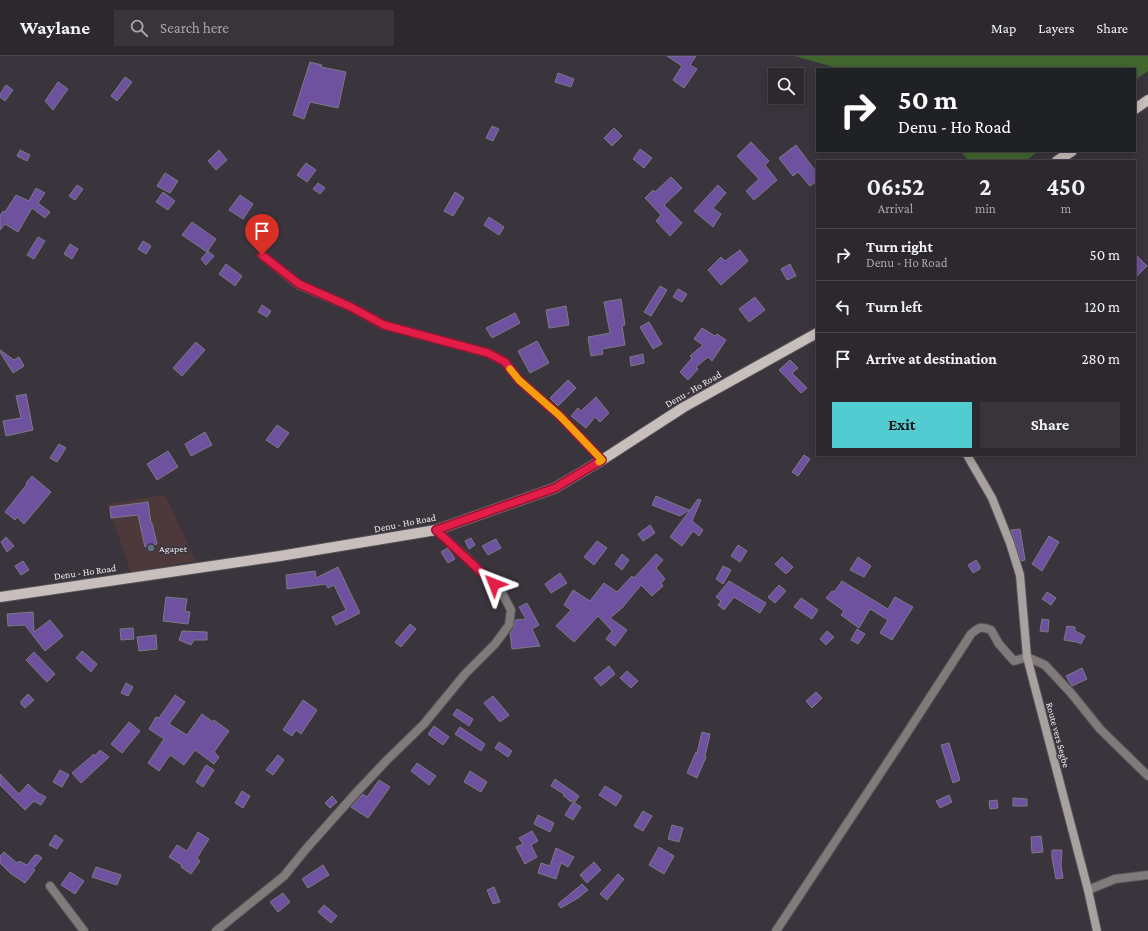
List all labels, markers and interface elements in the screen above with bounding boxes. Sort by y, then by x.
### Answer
search box [114,10,394,46]
text: Waylane [20,17,90,38]
icon: search [128,17,150,39]
text: Search here [160,20,229,36]
text: Map [991,20,1016,36]
text: Layers [1038,20,1075,36]
text: Share [1097,20,1128,36]
map controls [768,68,804,104]
button: search [768,68,804,104]
icon: right [832,84,884,136]
text: 50 m [898,84,958,115]
text: Denu - Ho Road [898,117,1011,137]
text: 06:52 [866,173,924,200]
text: 2 [979,173,992,200]
text: 450 [1046,173,1085,200]
text: Arrival [878,201,913,216]
text: min [975,201,996,216]
text: m [1061,201,1071,216]
pin [245,214,279,255]
icon: arrive [251,220,273,242]
text: Turn right [866,239,933,255]
icon: right [832,244,854,266]
text: 50 m [1090,247,1120,263]
text: Denu - Ho Road [866,255,948,270]
icon: left [832,296,854,318]
text: Turn left [866,299,922,315]
text: 120 m [1085,299,1120,315]
icon: arrive [832,348,854,370]
text: Arrive at destination [866,351,997,367]
text: 280 m [1081,351,1120,367]
street label: Denu - Ho Road [663,368,724,409]
button: Exit [832,402,972,448]
button: Share [980,402,1120,448]
street label: Denu - Ho Road [373,511,438,534]
marker: Agapet [146,543,156,553]
place label: Agapet [159,543,188,554]
street label: Denu - Ho Road [53,562,118,582]
position arrow [473,563,515,605]
street label: Route vers Segbe [1044,701,1072,769]

